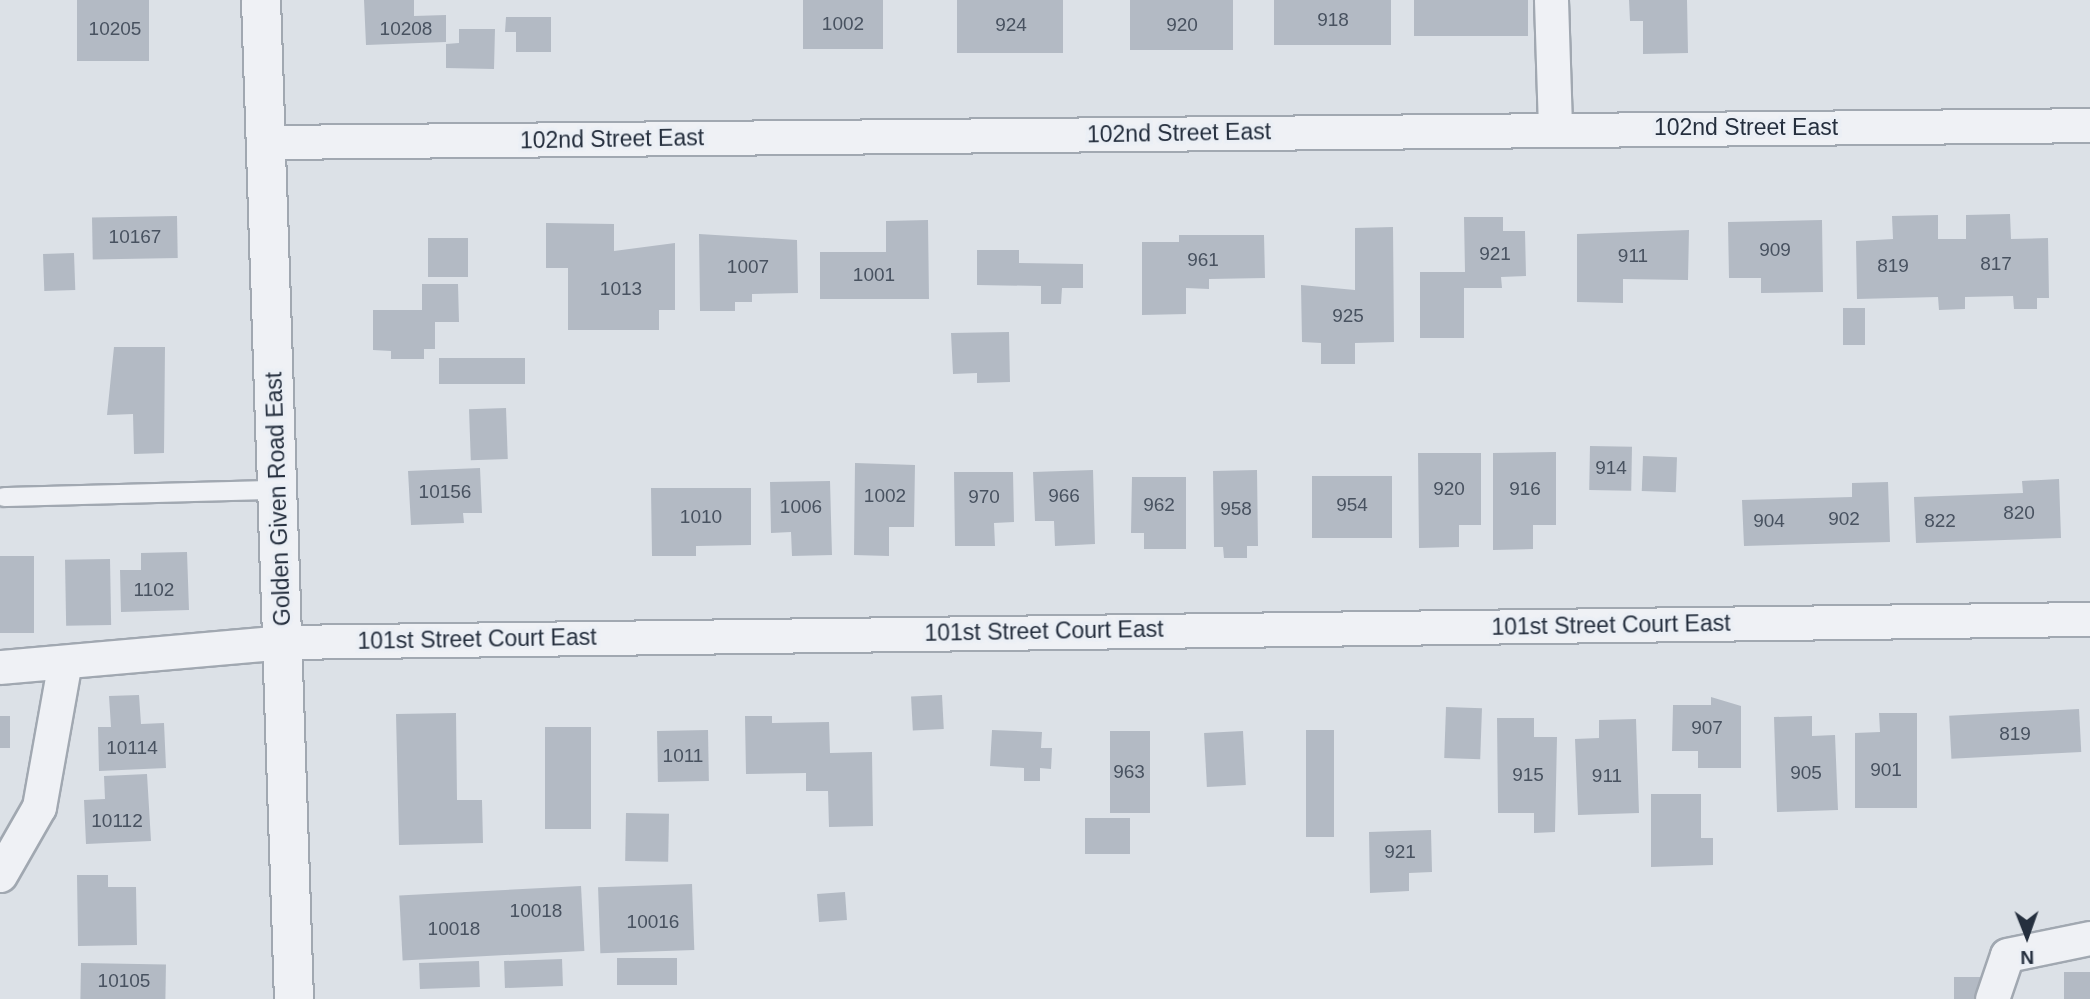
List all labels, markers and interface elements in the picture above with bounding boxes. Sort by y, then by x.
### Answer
house number: 918 [1317,9,1349,31]
house number: 1002 [822,13,864,35]
house number: 924 [995,14,1027,36]
house number: 920 [1166,14,1198,36]
house number: 10205 [89,18,141,40]
house number: 10208 [380,18,432,40]
street label: 102nd Street East [1654,113,1838,141]
street label: 102nd Street East [1087,118,1271,148]
street label: 102nd Street East [520,124,704,154]
house number: 10167 [109,226,161,248]
house number: 909 [1759,239,1791,261]
house number: 921 [1479,243,1511,265]
house number: 911 [1618,245,1648,267]
house number: 961 [1187,249,1219,271]
house number: 817 [1980,253,2012,275]
house number: 819 [1877,255,1909,277]
house number: 1007 [727,256,769,278]
house number: 1001 [853,264,895,286]
house number: 1013 [600,278,642,300]
house number: 925 [1332,305,1364,327]
street label: Golden Given Road East [260,371,296,627]
house number: 914 [1595,457,1627,479]
house number: 920 [1433,478,1465,500]
house number: 916 [1509,478,1541,500]
house number: 10156 [419,481,471,503]
house number: 1002 [864,485,906,507]
house number: 966 [1048,485,1080,507]
house number: 970 [968,486,1000,508]
house number: 962 [1143,494,1175,516]
house number: 954 [1336,494,1368,516]
house number: 1006 [780,496,822,518]
house number: 958 [1220,498,1252,520]
house number: 820 [2003,502,2035,524]
house number: 1010 [680,506,722,528]
house number: 902 [1828,508,1860,530]
house number: 904 [1753,510,1785,532]
house number: 822 [1924,510,1956,532]
house number: 1102 [134,579,174,601]
street label: 101st Street Court East [1491,609,1731,641]
street label: 101st Street Court East [924,615,1164,647]
street label: 101st Street Court East [357,623,597,655]
house number: 907 [1691,717,1723,739]
house number: 819 [1999,723,2031,745]
house number: 10114 [106,737,158,759]
house number: 1011 [663,745,703,767]
house number: 901 [1870,759,1902,781]
house number: 963 [1113,761,1145,783]
house number: 905 [1790,762,1822,784]
house number: 915 [1512,764,1544,786]
house number: 911 [1592,765,1622,787]
house number: 10112 [91,810,143,832]
house number: 921 [1384,841,1416,863]
house number: 10018 [510,900,562,922]
north arrow [1992,901,2062,971]
house number: 10016 [627,911,679,933]
house number: 10018 [428,918,480,940]
text: N [2020,947,2034,968]
house number: 10105 [98,970,150,992]

